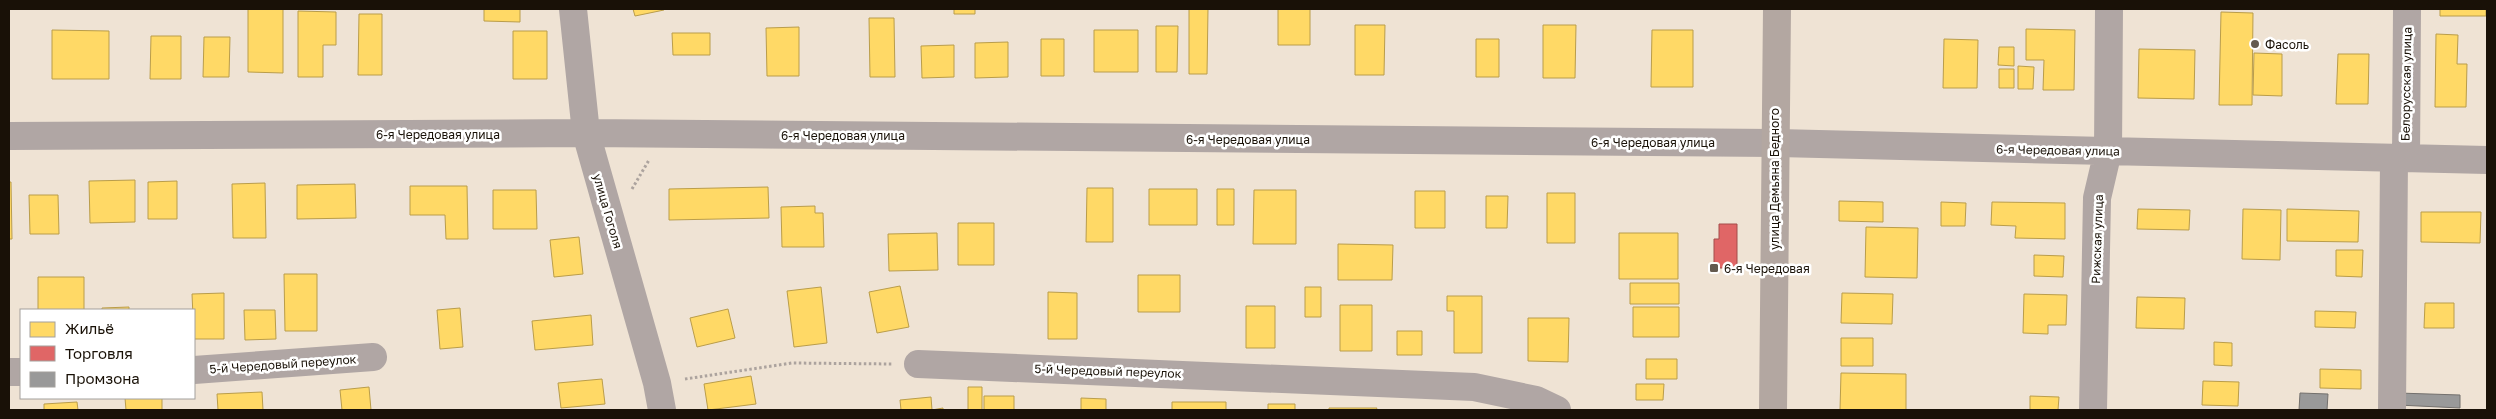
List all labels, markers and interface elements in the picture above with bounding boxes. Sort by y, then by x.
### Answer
street label: Белорусская улица [2398,27,2414,141]
place label: Фасоль [2265,37,2309,52]
marker: Фасоль [2249,38,2261,50]
street label: улица Демьяна Бедного [1767,108,1782,250]
street label: 6-я Чередовая улица [376,127,500,142]
street label: 6-я Чередовая улица [781,128,905,143]
street label: 6-я Чередовая улица [1186,132,1310,147]
street label: 6-я Чередовая улица [1591,135,1715,150]
street label: 6-я Чередовая улица [1996,141,2120,159]
street label: улица Гоголя [590,172,626,250]
street label: Рижская улица [2088,194,2106,284]
place label: 6-я Чередовая [1724,261,1810,276]
marker: 6-я Чередовая [1708,262,1720,274]
legend [20,309,195,399]
text: Жильё [65,319,114,337]
text: Торговля [65,344,133,362]
street label: 5-й Чередовый переулок [209,351,357,377]
street label: 5-й Чередовый переулок [1034,361,1182,381]
text: Промзона [65,369,140,387]

